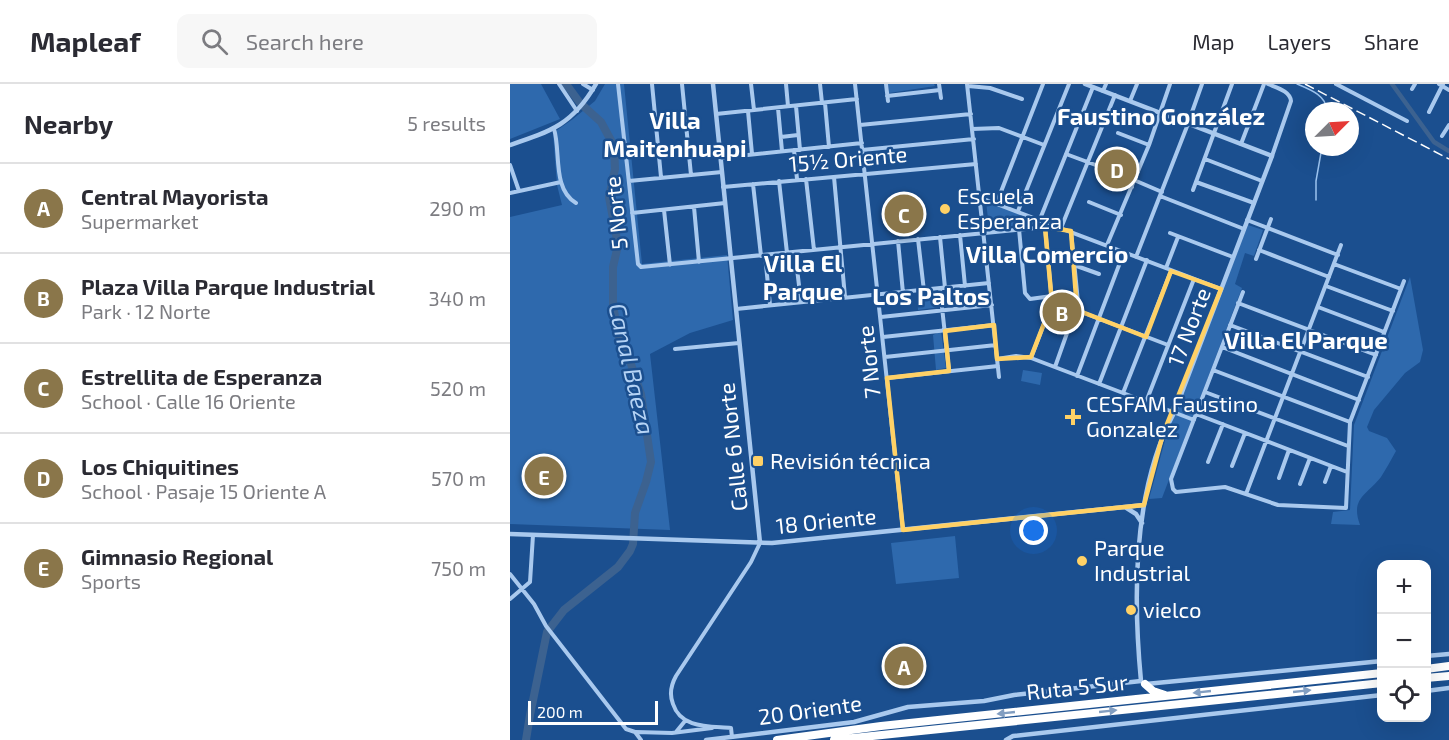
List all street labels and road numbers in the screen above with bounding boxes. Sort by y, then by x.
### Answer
street label: 15½ Oriente [788,140,908,176]
street label: 5 Norte [598,175,632,251]
street label: 17 Norte [1161,284,1215,370]
street label: 7 Norte [851,324,885,400]
street label: Calle 6 Norte [712,382,752,513]
street label: 18 Oriente [774,502,877,538]
street label: Ruta 5 Sur [1025,668,1129,704]
street label: 20 Oriente [756,689,863,729]

